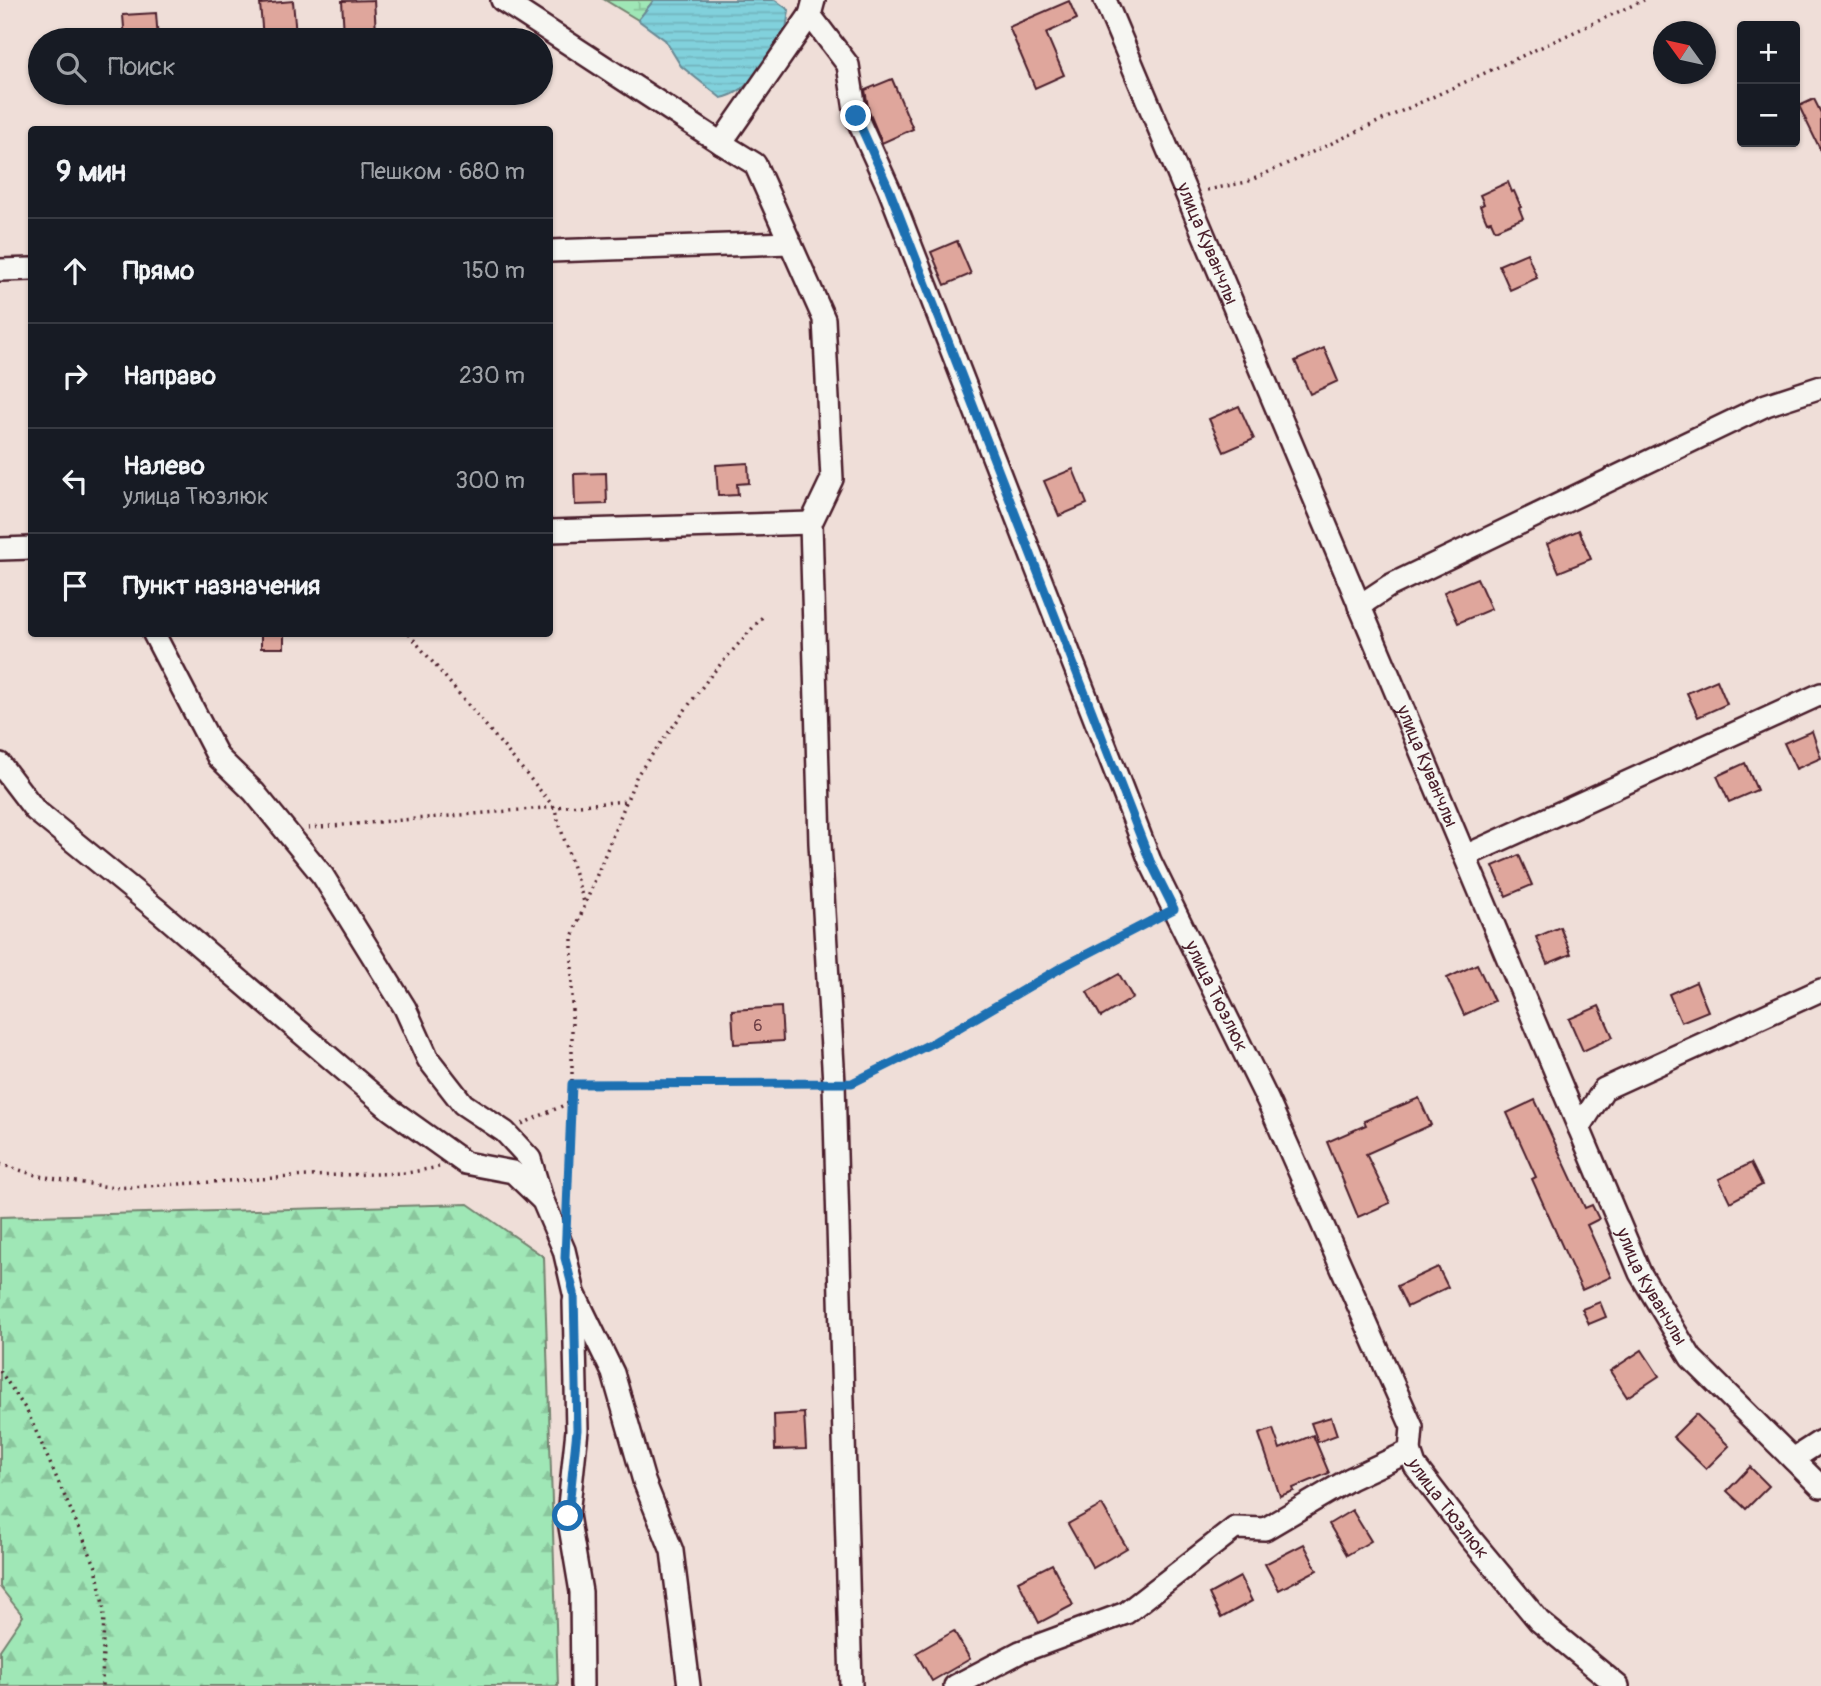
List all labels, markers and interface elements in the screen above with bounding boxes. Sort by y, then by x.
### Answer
north arrow [1653,21,1716,84]
map controls [1737,21,1800,147]
button: + [1737,21,1800,84]
search box [28,28,553,105]
icon: search [52,48,90,86]
text: Поиск [108,51,176,83]
button: − [1737,84,1800,147]
route end [840,100,871,131]
text: 9 мин [56,153,126,190]
text: Пешком · 680 m [361,157,525,186]
street label: улица Куванчлы [1171,178,1244,308]
icon: ahead [56,252,94,290]
text: Прямо [123,255,194,287]
text: 150 m [462,256,525,285]
icon: right [56,357,94,395]
text: Направо [123,360,216,392]
text: 230 m [459,361,525,390]
text: Налево [123,450,205,482]
icon: left [56,462,94,500]
text: 300 m [455,466,525,495]
text: улица Тюзлюк [123,482,269,511]
icon: arrive [56,567,94,605]
text: Пункт назначения [123,570,320,602]
street label: улица Куванчлы [1390,701,1463,831]
street label: улица Тюзлюк [1179,936,1254,1056]
house number: 6 [753,1016,763,1036]
street label: улица Куванчлы [1610,1223,1693,1350]
street label: улица Тюзлюк [1401,1455,1494,1564]
route start [552,1500,583,1531]

